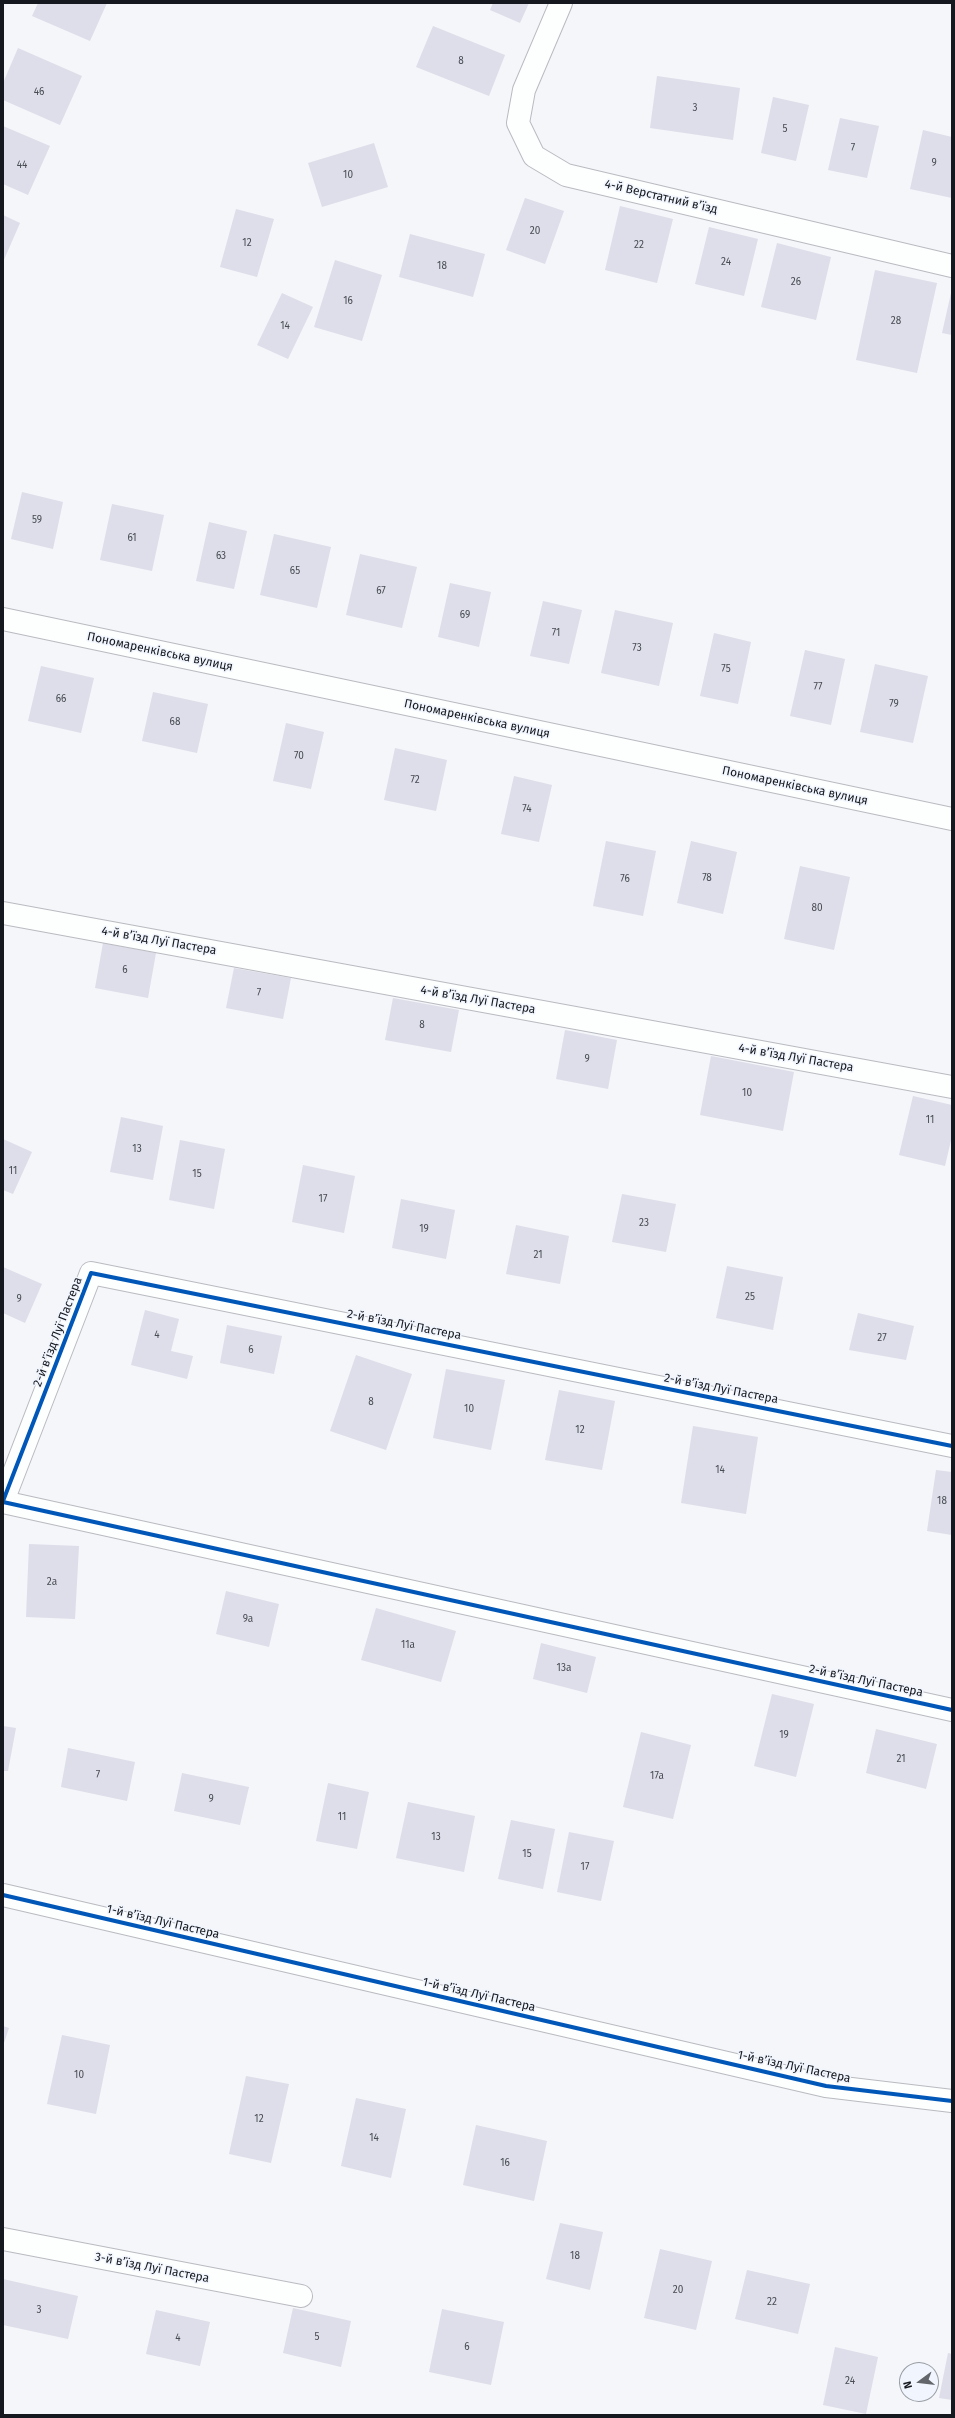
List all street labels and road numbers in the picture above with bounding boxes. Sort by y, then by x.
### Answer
street label: 4-й Верстатний в’їзд [603,177,719,217]
street label: Пономаренківська вулиця [86,629,234,675]
street label: Пономаренківська вулиця [403,696,551,742]
street label: Пономаренківська вулиця [721,763,869,809]
street label: 4-й в’їзд Луї Пастера [100,924,218,958]
street label: 4-й в’їзд Луї Пастера [419,983,537,1017]
street label: 4-й в’їзд Луї Пастера [737,1041,855,1075]
street label: 2-й в’їзд Луї Пастера [30,1275,86,1389]
street label: 2-й в’їзд Луї Пастера [346,1307,462,1343]
street label: 2-й в’їзд Луї Пастера [663,1371,779,1407]
street label: 2-й в’їзд Луї Пастера [808,1662,924,1700]
street label: 1-й в’їзд Луї Пастера [105,1902,221,1942]
street label: 1-й в’їзд Луї Пастера [421,1975,537,2015]
street label: 1-й в’їзд Луї Пастера [736,2048,852,2086]
street label: 3-й в’їзд Луї Пастера [94,2250,210,2286]

